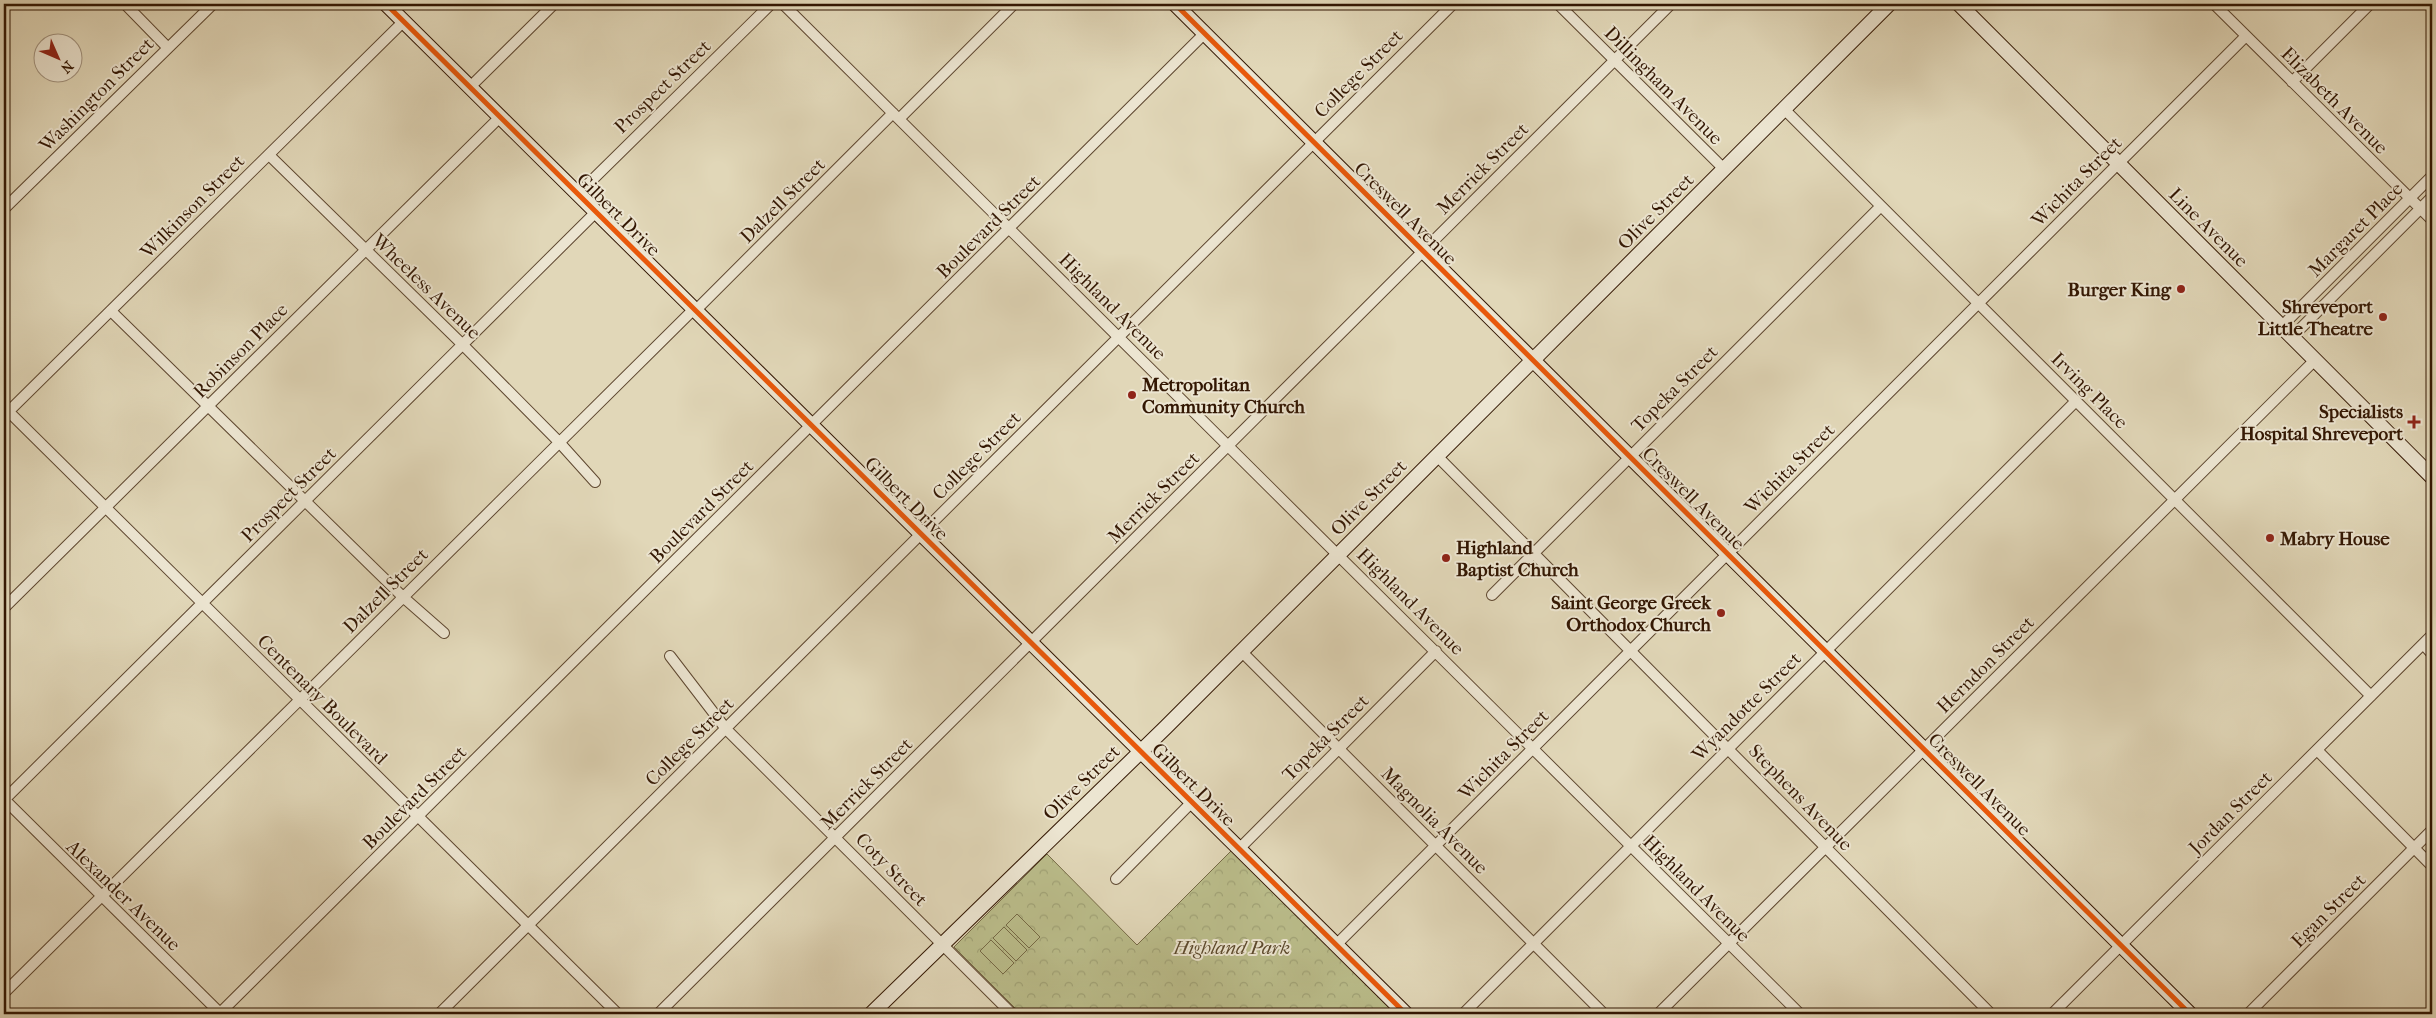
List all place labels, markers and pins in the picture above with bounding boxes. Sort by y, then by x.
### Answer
place label: Burger King [2068,279,2172,301]
marker: Burger King [2175,283,2187,295]
place label: Shreveport Little Theatre [2258,296,2374,340]
marker: Shreveport Little Theatre [2377,311,2389,323]
place label: Metropolitan Community Church [1141,374,1305,418]
marker: Metropolitan Community Church [1126,389,1138,401]
place label: Specialists Hospital Shreveport [2240,401,2403,445]
marker: Specialists Hospital Shreveport [2407,415,2421,429]
place label: Mabry House [2279,528,2390,550]
marker: Mabry House [2264,532,2276,544]
place label: Highland Baptist Church [1456,537,1579,581]
marker: Highland Baptist Church [1440,552,1452,564]
place label: Saint George Greek Orthodox Church [1551,592,1712,636]
marker: Saint George Greek Orthodox Church [1715,607,1727,619]

